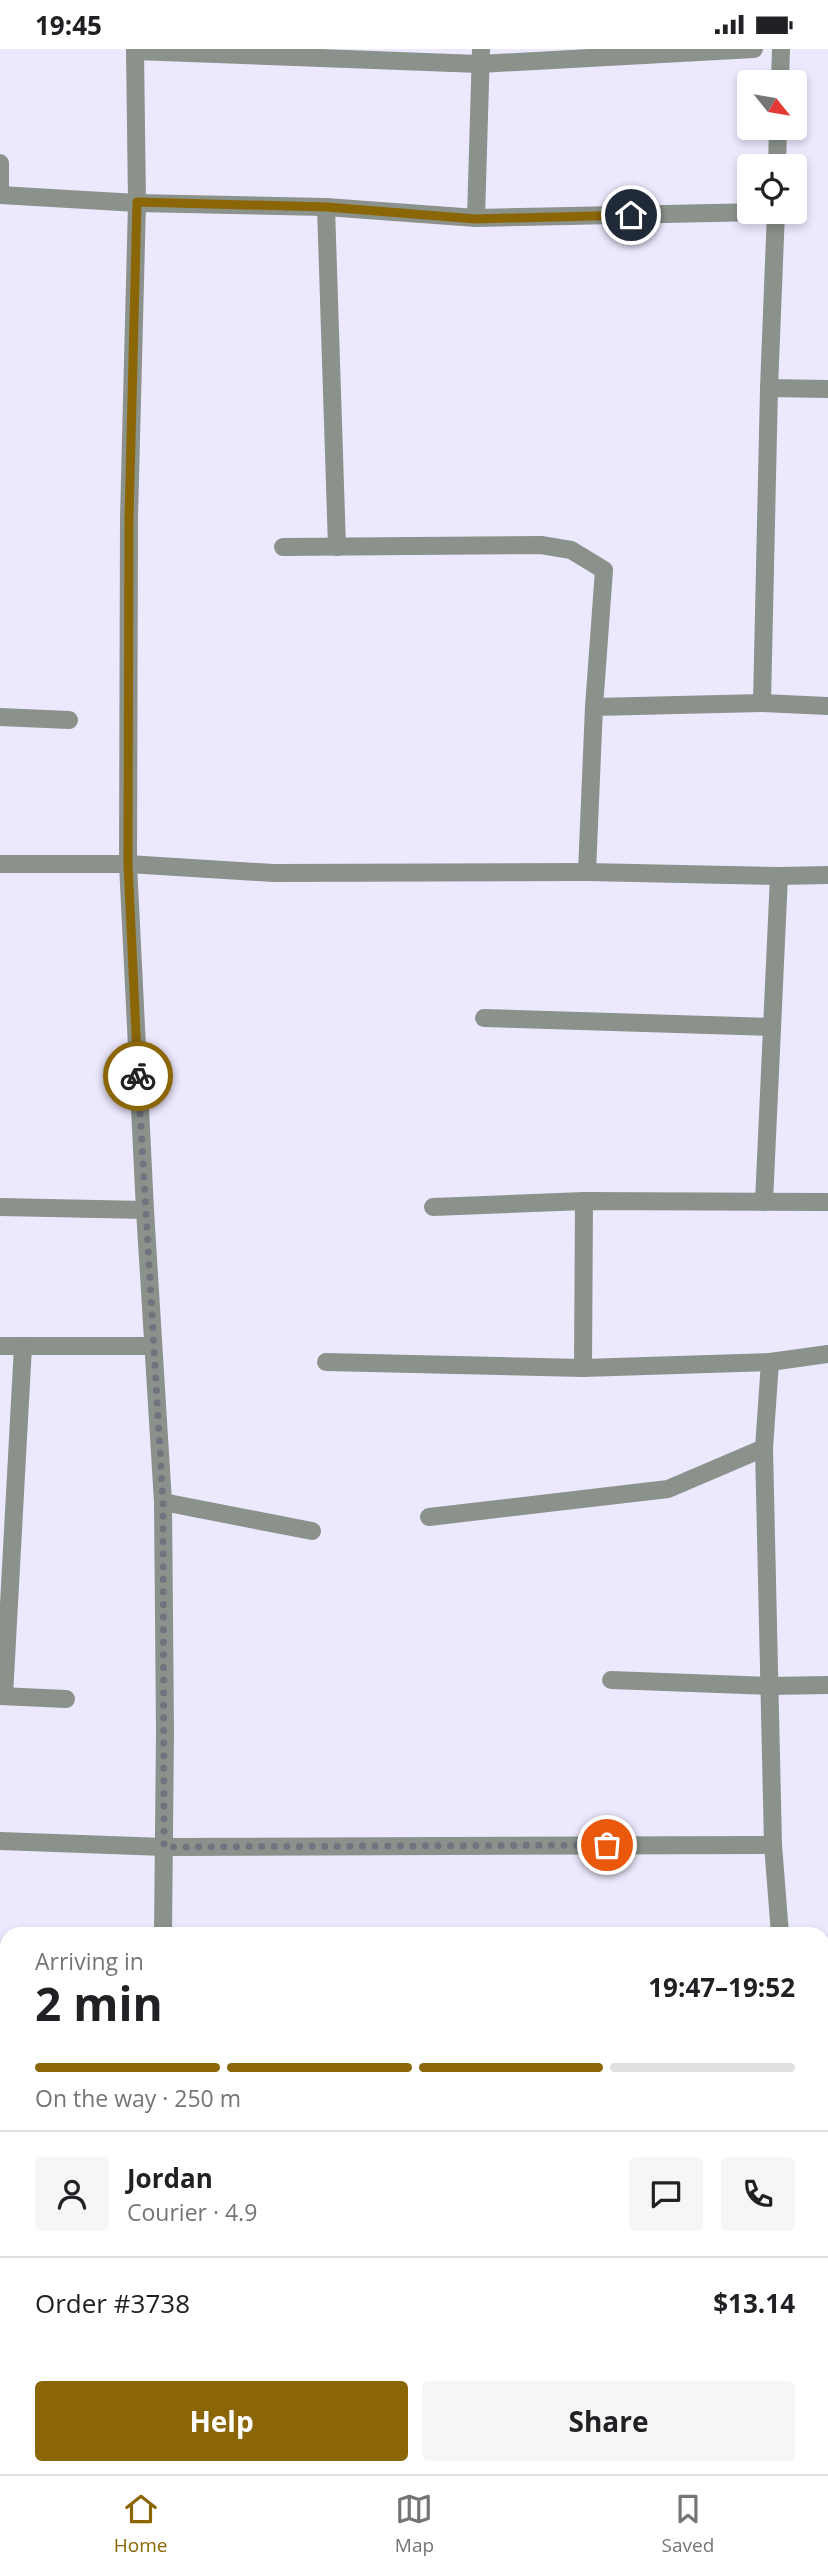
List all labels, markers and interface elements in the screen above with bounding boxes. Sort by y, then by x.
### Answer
text: 19:45 [35,7,102,43]
north arrow [737,70,807,140]
map controls [737,70,807,224]
button: locate [737,154,807,224]
pin [601,185,661,245]
icon: home [612,196,650,234]
courier [103,1041,173,1111]
icon: bike [119,1057,157,1095]
pin [577,1815,637,1875]
icon: bag [588,1826,626,1864]
text: Arriving in [35,1945,144,1977]
text: 19:47–19:52 [648,1969,795,2005]
text: 2 min [35,1972,163,2034]
text: On the way · 250 m [35,2082,241,2114]
button: person [35,2157,109,2231]
button: chat [629,2157,703,2231]
button: phone [721,2157,795,2231]
text: Jordan [127,2160,213,2196]
text: Courier · 4.9 [127,2196,257,2228]
text: Order #3738 [35,2285,190,2321]
text: $13.14 [713,2285,795,2321]
button: Help [35,2381,408,2461]
button: Share [422,2381,795,2461]
tab: Home [114,2490,167,2558]
tab: Map [395,2490,434,2558]
tab: Saved [662,2490,714,2558]

